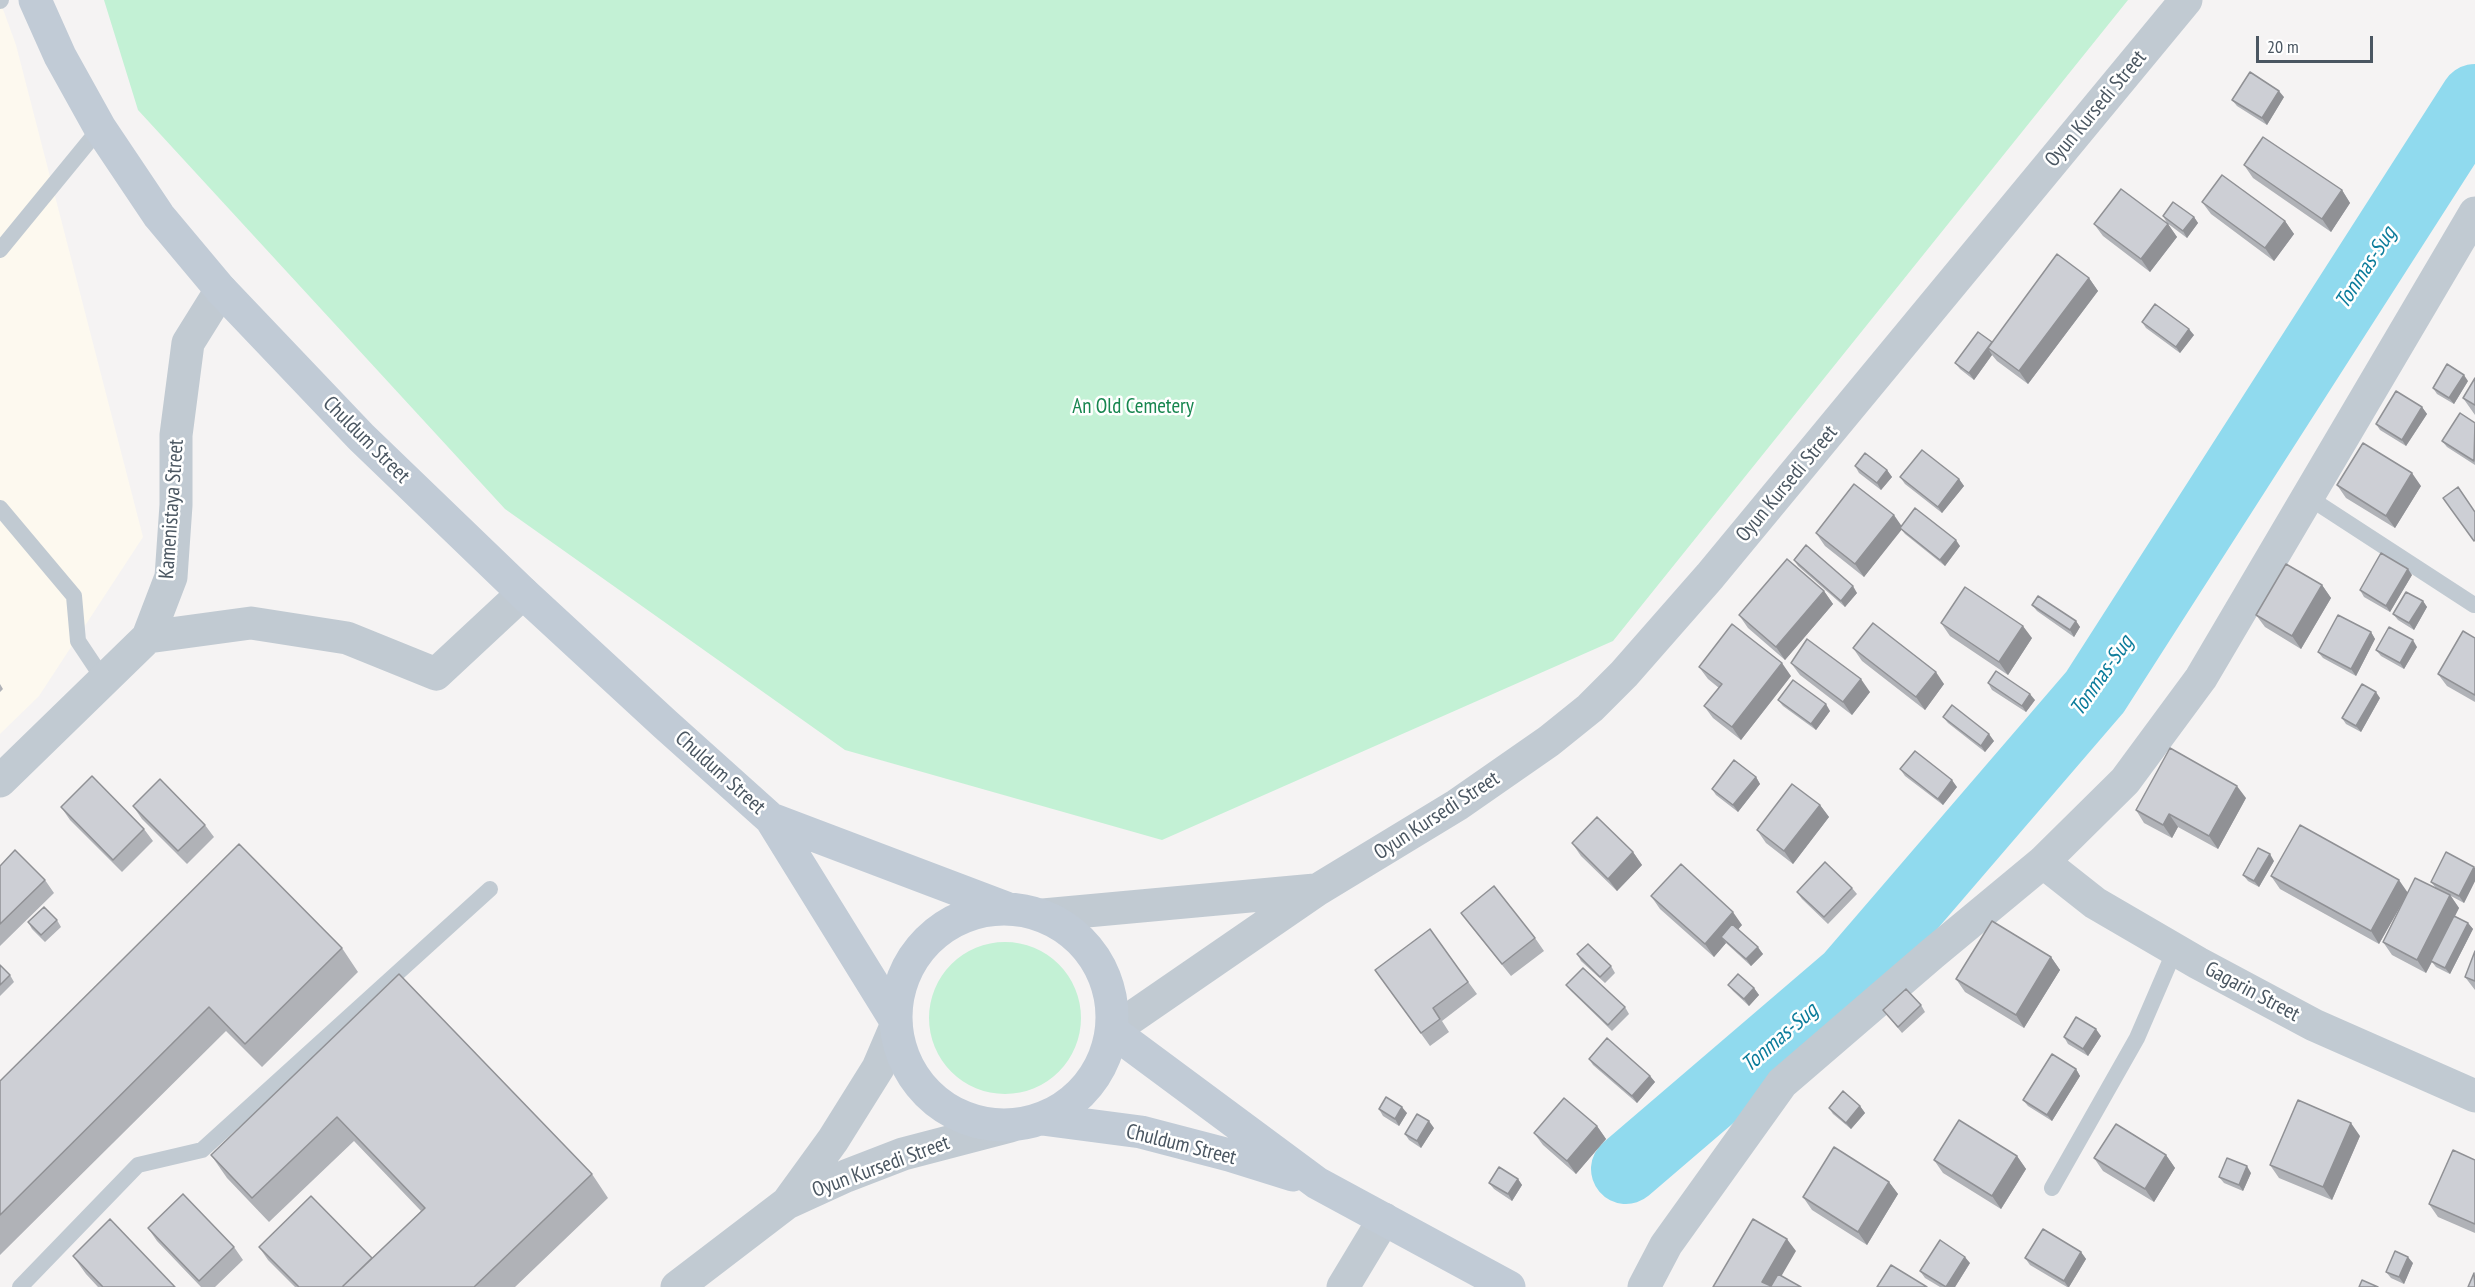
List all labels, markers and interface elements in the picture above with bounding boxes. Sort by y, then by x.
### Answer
scale bar [2259,24,2376,62]
text: 20 m [2267,35,2299,58]
street label: Oyun Kursedi Street [2040,46,2152,172]
water label: Tonmas-Sug [2330,222,2402,314]
street label: Chuldum Street [317,391,415,489]
park label: An Old Cemetery [1072,394,1194,420]
street label: Oyun Kursedi Street [1731,421,1843,547]
street label: Kamenistaya Street [155,438,189,580]
water label: Tonmas-Sug [2065,631,2139,721]
street label: Chuldum Street [670,726,770,820]
street label: Oyun Kursedi Street [1370,766,1504,866]
street label: Gagarin Street [2200,957,2304,1027]
water label: Tonmas-Sug [1737,998,1823,1078]
street label: Chuldum Street [1123,1119,1239,1171]
street label: Oyun Kursedi Street [809,1131,953,1203]

